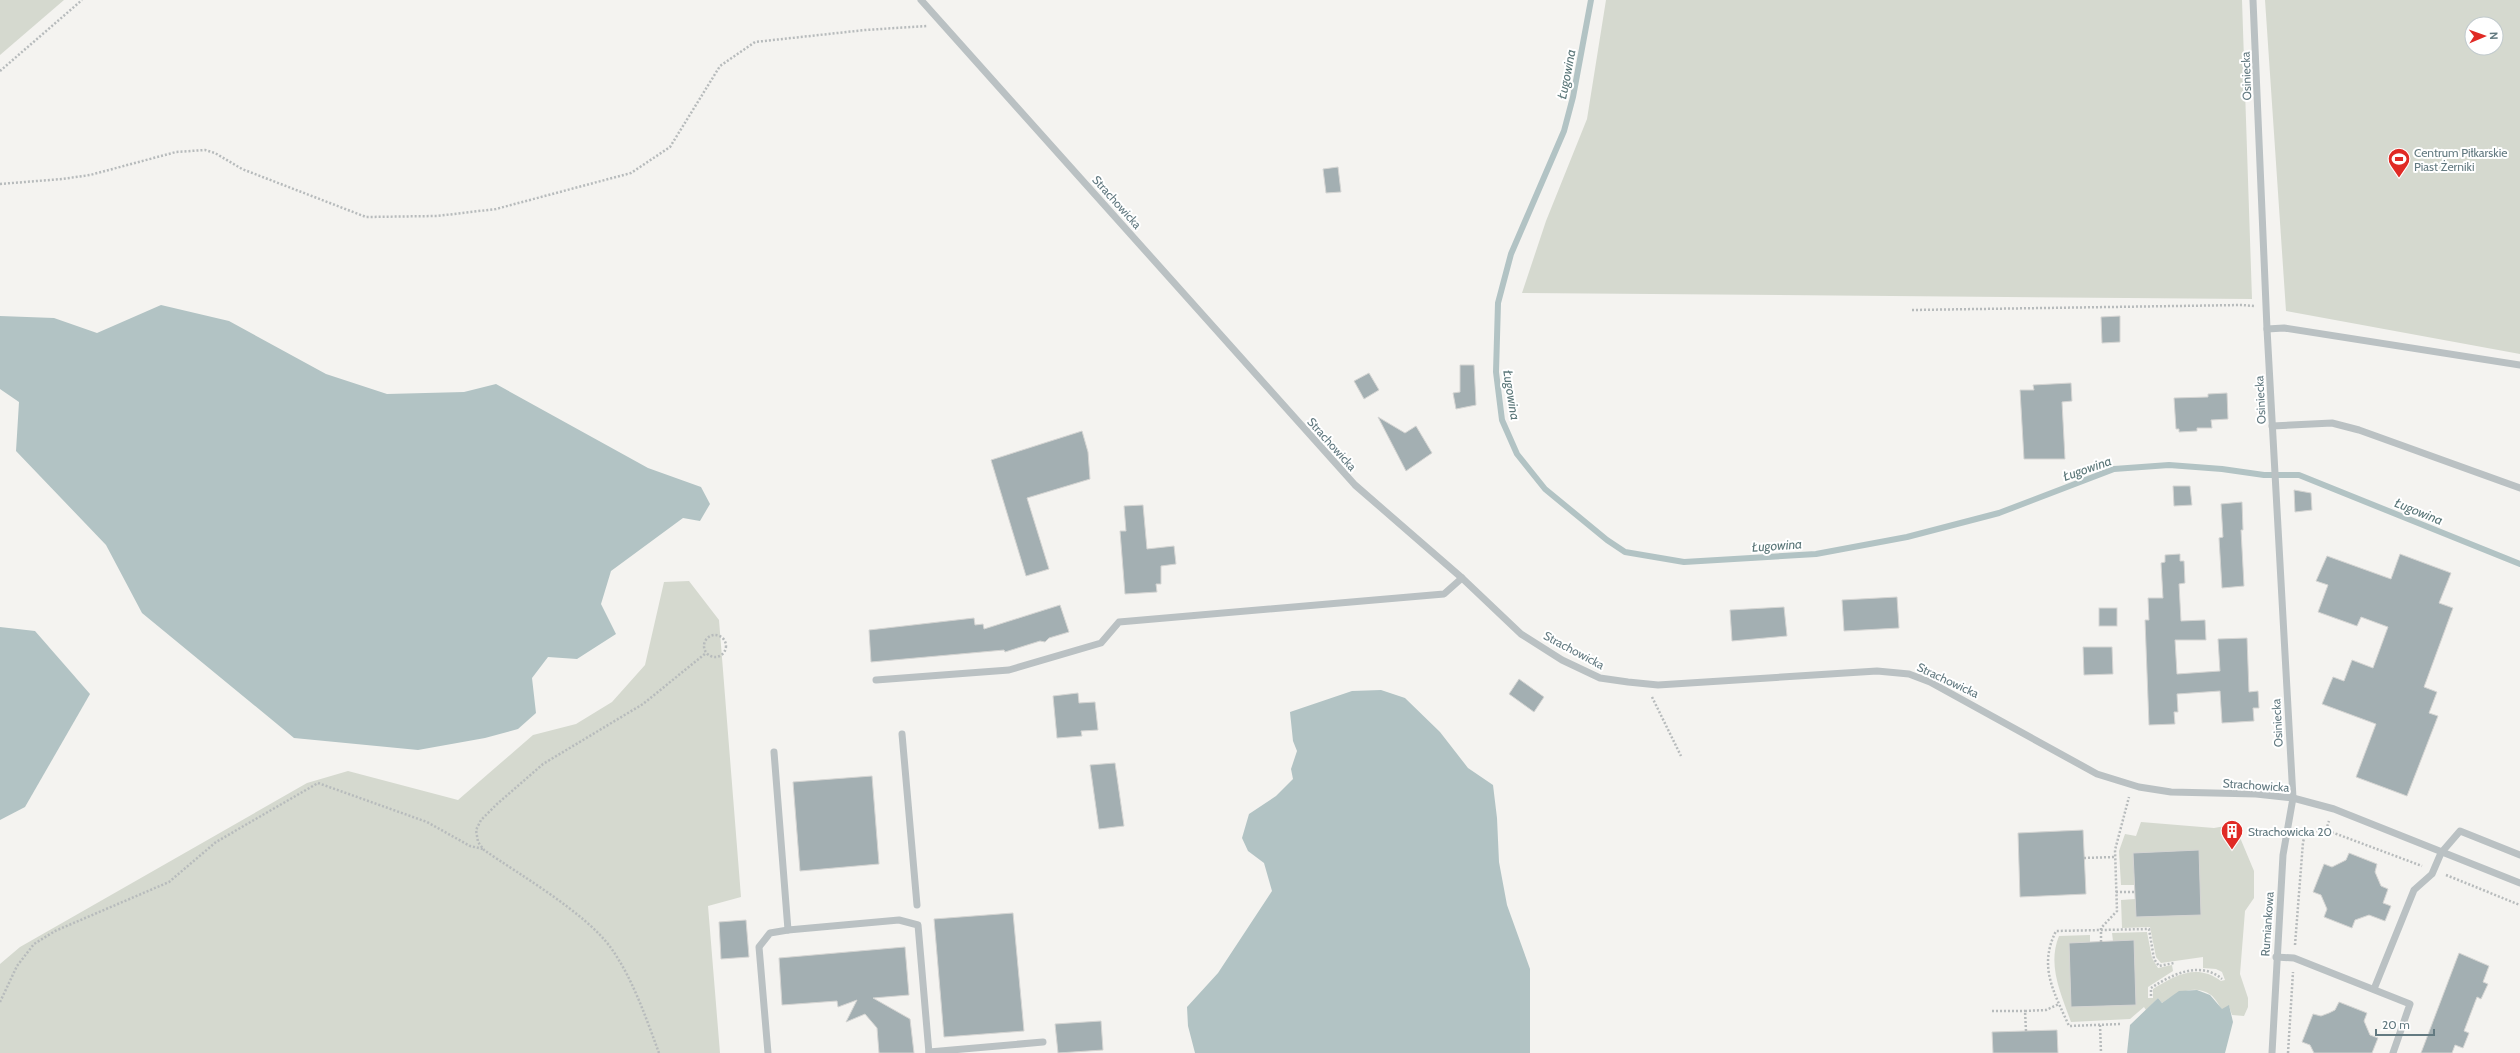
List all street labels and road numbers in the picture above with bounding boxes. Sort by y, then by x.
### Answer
street label: Osiniecka [2238,51,2254,101]
street label: Strachowicka [1089,172,1145,232]
street label: Osiniecka [2251,375,2269,425]
street label: Strachowicka [1304,414,1360,474]
street label: Strachowicka [1541,628,1607,672]
street label: Strachowicka [1915,659,1982,701]
street label: Osiniecka [2268,698,2286,748]
street label: Strachowicka [2222,775,2290,795]
street label: Rumiankowa [2257,891,2277,957]

